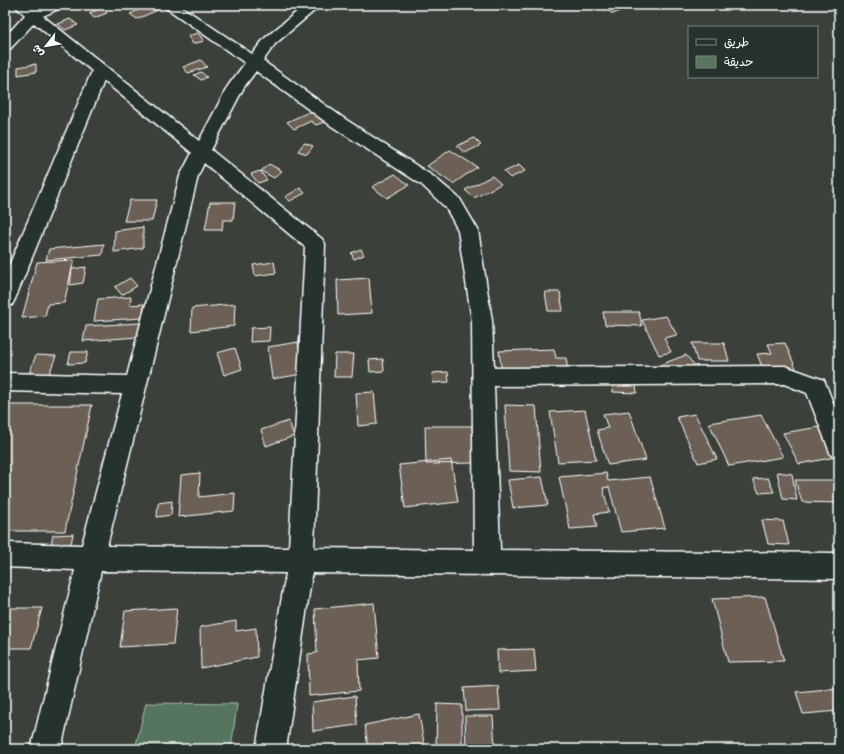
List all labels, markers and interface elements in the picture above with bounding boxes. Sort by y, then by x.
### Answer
north arrow [26,26,66,66]
legend [688,26,818,78]
text: طريق [724,35,749,52]
text: ش [29,41,49,59]
text: حديقة [724,55,753,72]

